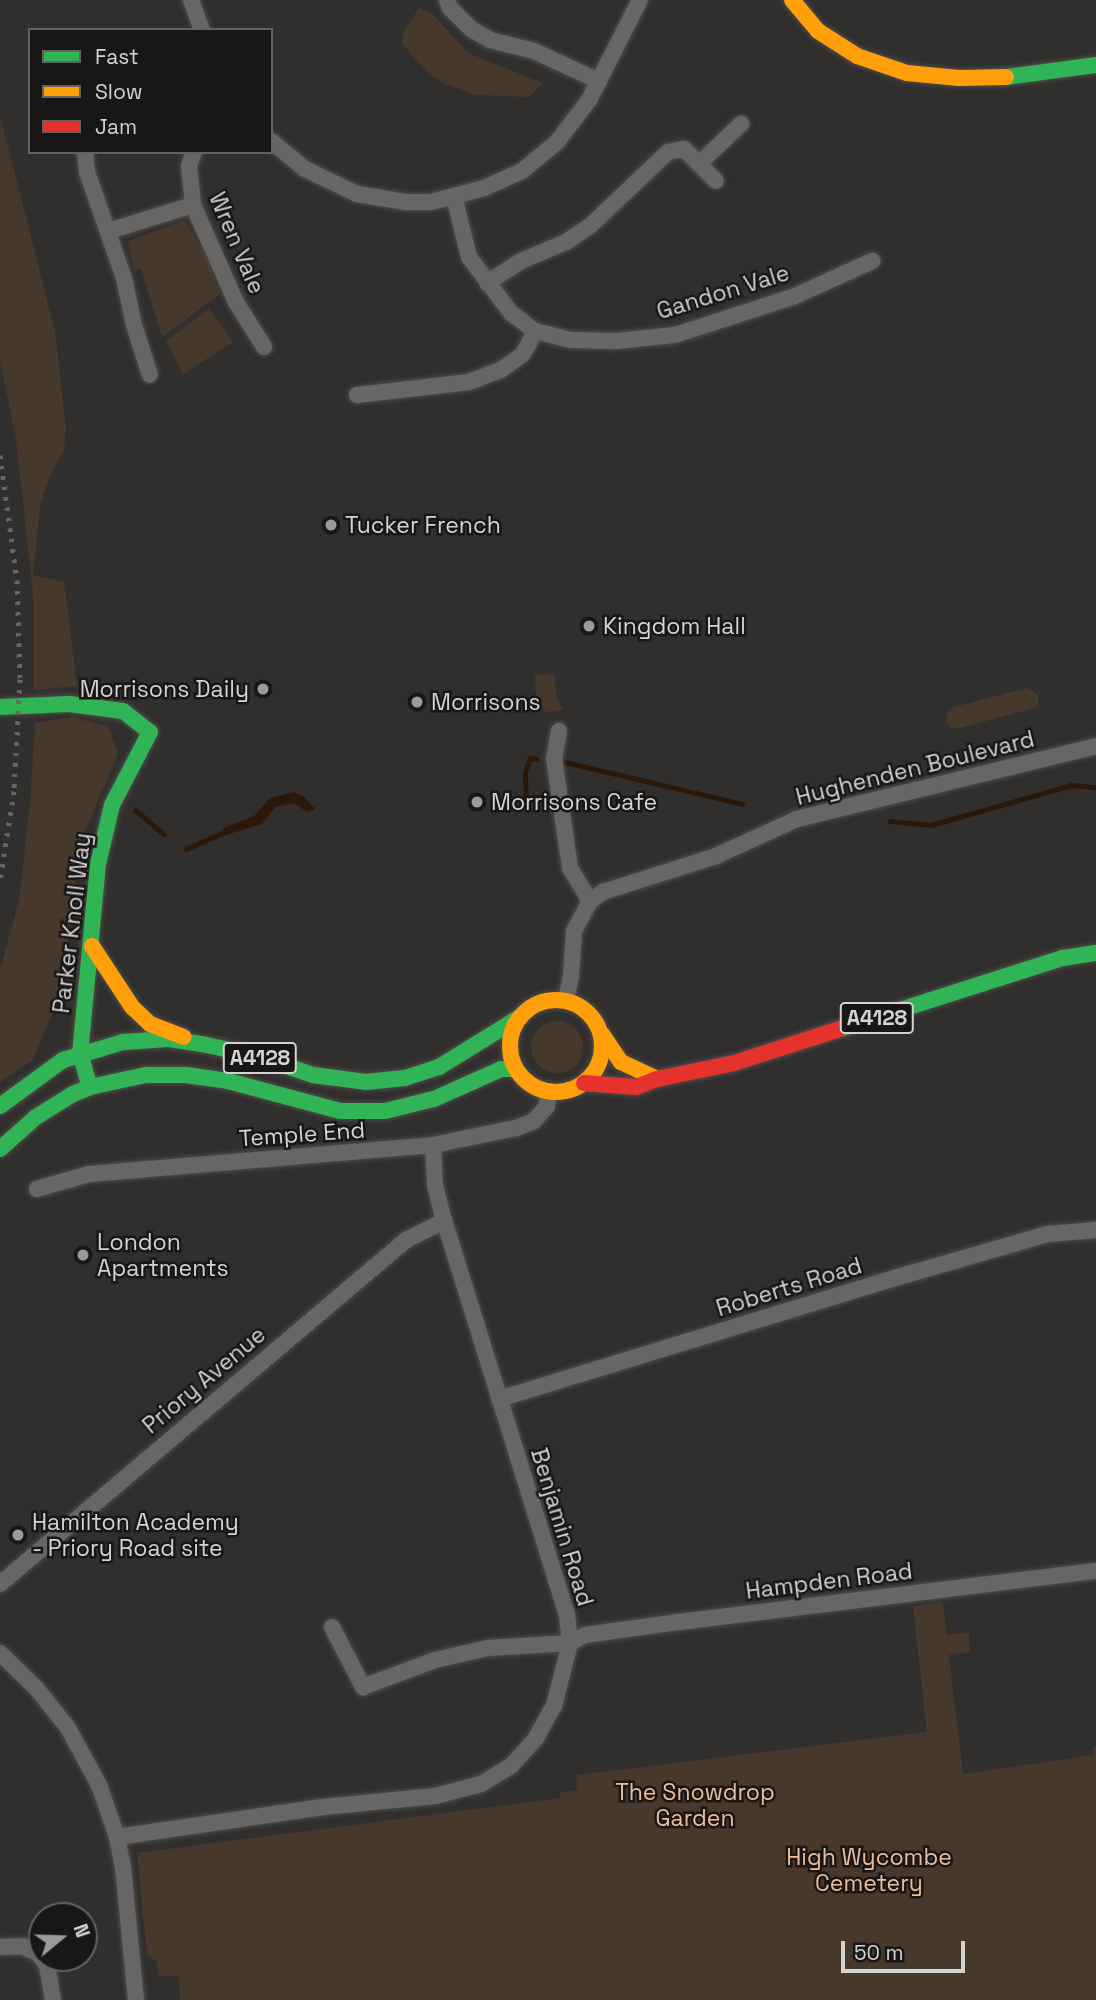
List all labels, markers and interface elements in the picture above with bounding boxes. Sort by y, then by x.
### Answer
legend [28,28,273,154]
text: Fast [95,43,139,70]
text: Slow [95,78,143,105]
text: Jam [95,113,137,140]
street label: Wren Vale [203,188,271,298]
street label: Gandon Vale [653,259,793,325]
place label: Tucker French [345,511,501,539]
marker: Tucker French [323,517,339,533]
place label: Kingdom Hall [603,612,746,640]
marker: Kingdom Hall [581,618,597,634]
place label: Morrisons Daily [80,675,249,703]
marker: Morrisons Daily [255,681,271,697]
place label: Morrisons [431,688,541,716]
marker: Morrisons [409,694,425,710]
street label: Hughenden Boulevard [793,725,1037,811]
place label: Morrisons Cafe [491,788,657,816]
marker: Morrisons Cafe [469,794,485,810]
street label: Parker Knoll Way [47,831,97,1015]
road number: A4128 [838,1000,916,1036]
road number: A4128 [222,1040,298,1076]
street label: Temple End [238,1116,366,1152]
place label: London Apartments [97,1228,229,1282]
marker: London Apartments [75,1247,91,1263]
street label: Roberts Road [713,1252,865,1322]
street label: Priory Avenue [137,1321,271,1439]
street label: Benjamin Road [525,1445,599,1609]
place label: Hamilton Academy - Priory Road site [32,1508,239,1562]
marker: Hamilton Academy - Priory Road site [10,1527,26,1543]
street label: Hampden Road [744,1557,914,1605]
park label: The Snowdrop Garden [615,1778,775,1832]
park label: High Wycombe Cemetery [786,1843,952,1897]
north arrow [28,1902,98,1972]
text: N [68,1921,95,1941]
scale bar [844,1926,968,1970]
text: 50 m [854,1939,904,1966]

